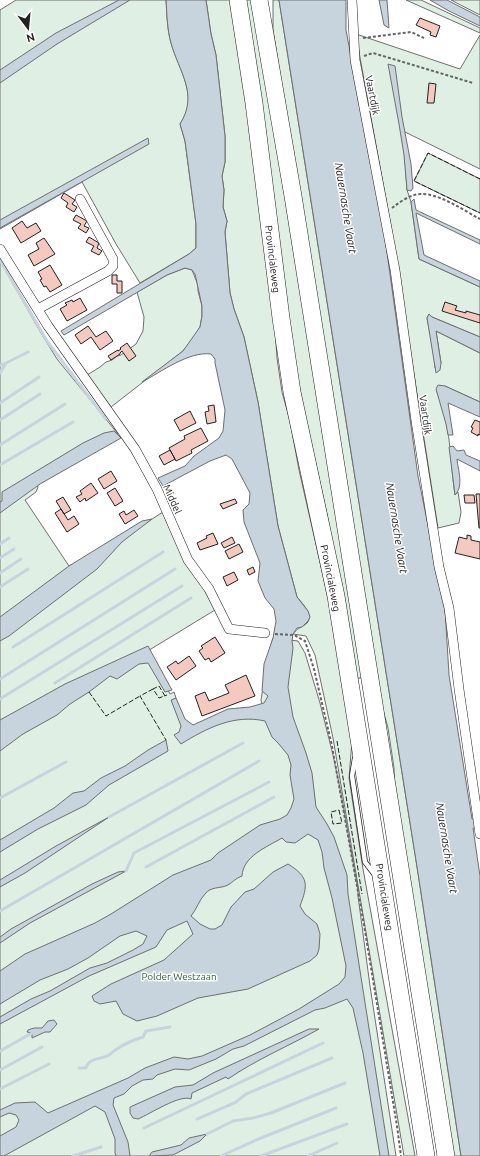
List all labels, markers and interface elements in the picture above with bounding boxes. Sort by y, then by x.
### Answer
north arrow [8,8,48,48]
text: N [25,31,36,45]
street label: Vaartdijk [363,74,382,116]
water label: Nauernasche Vaart [333,162,359,255]
street label: Provincialeweg [263,225,282,293]
street label: Vaartdijk [417,395,434,436]
water label: Nauernasche Vaart [384,482,410,575]
street label: Middel [161,483,184,516]
street label: Provincialeweg [319,544,342,613]
water label: Nauernasche Vaart [434,802,460,895]
street label: Provincialeweg [374,863,395,932]
park label: Polder Westzaan [141,971,217,982]

